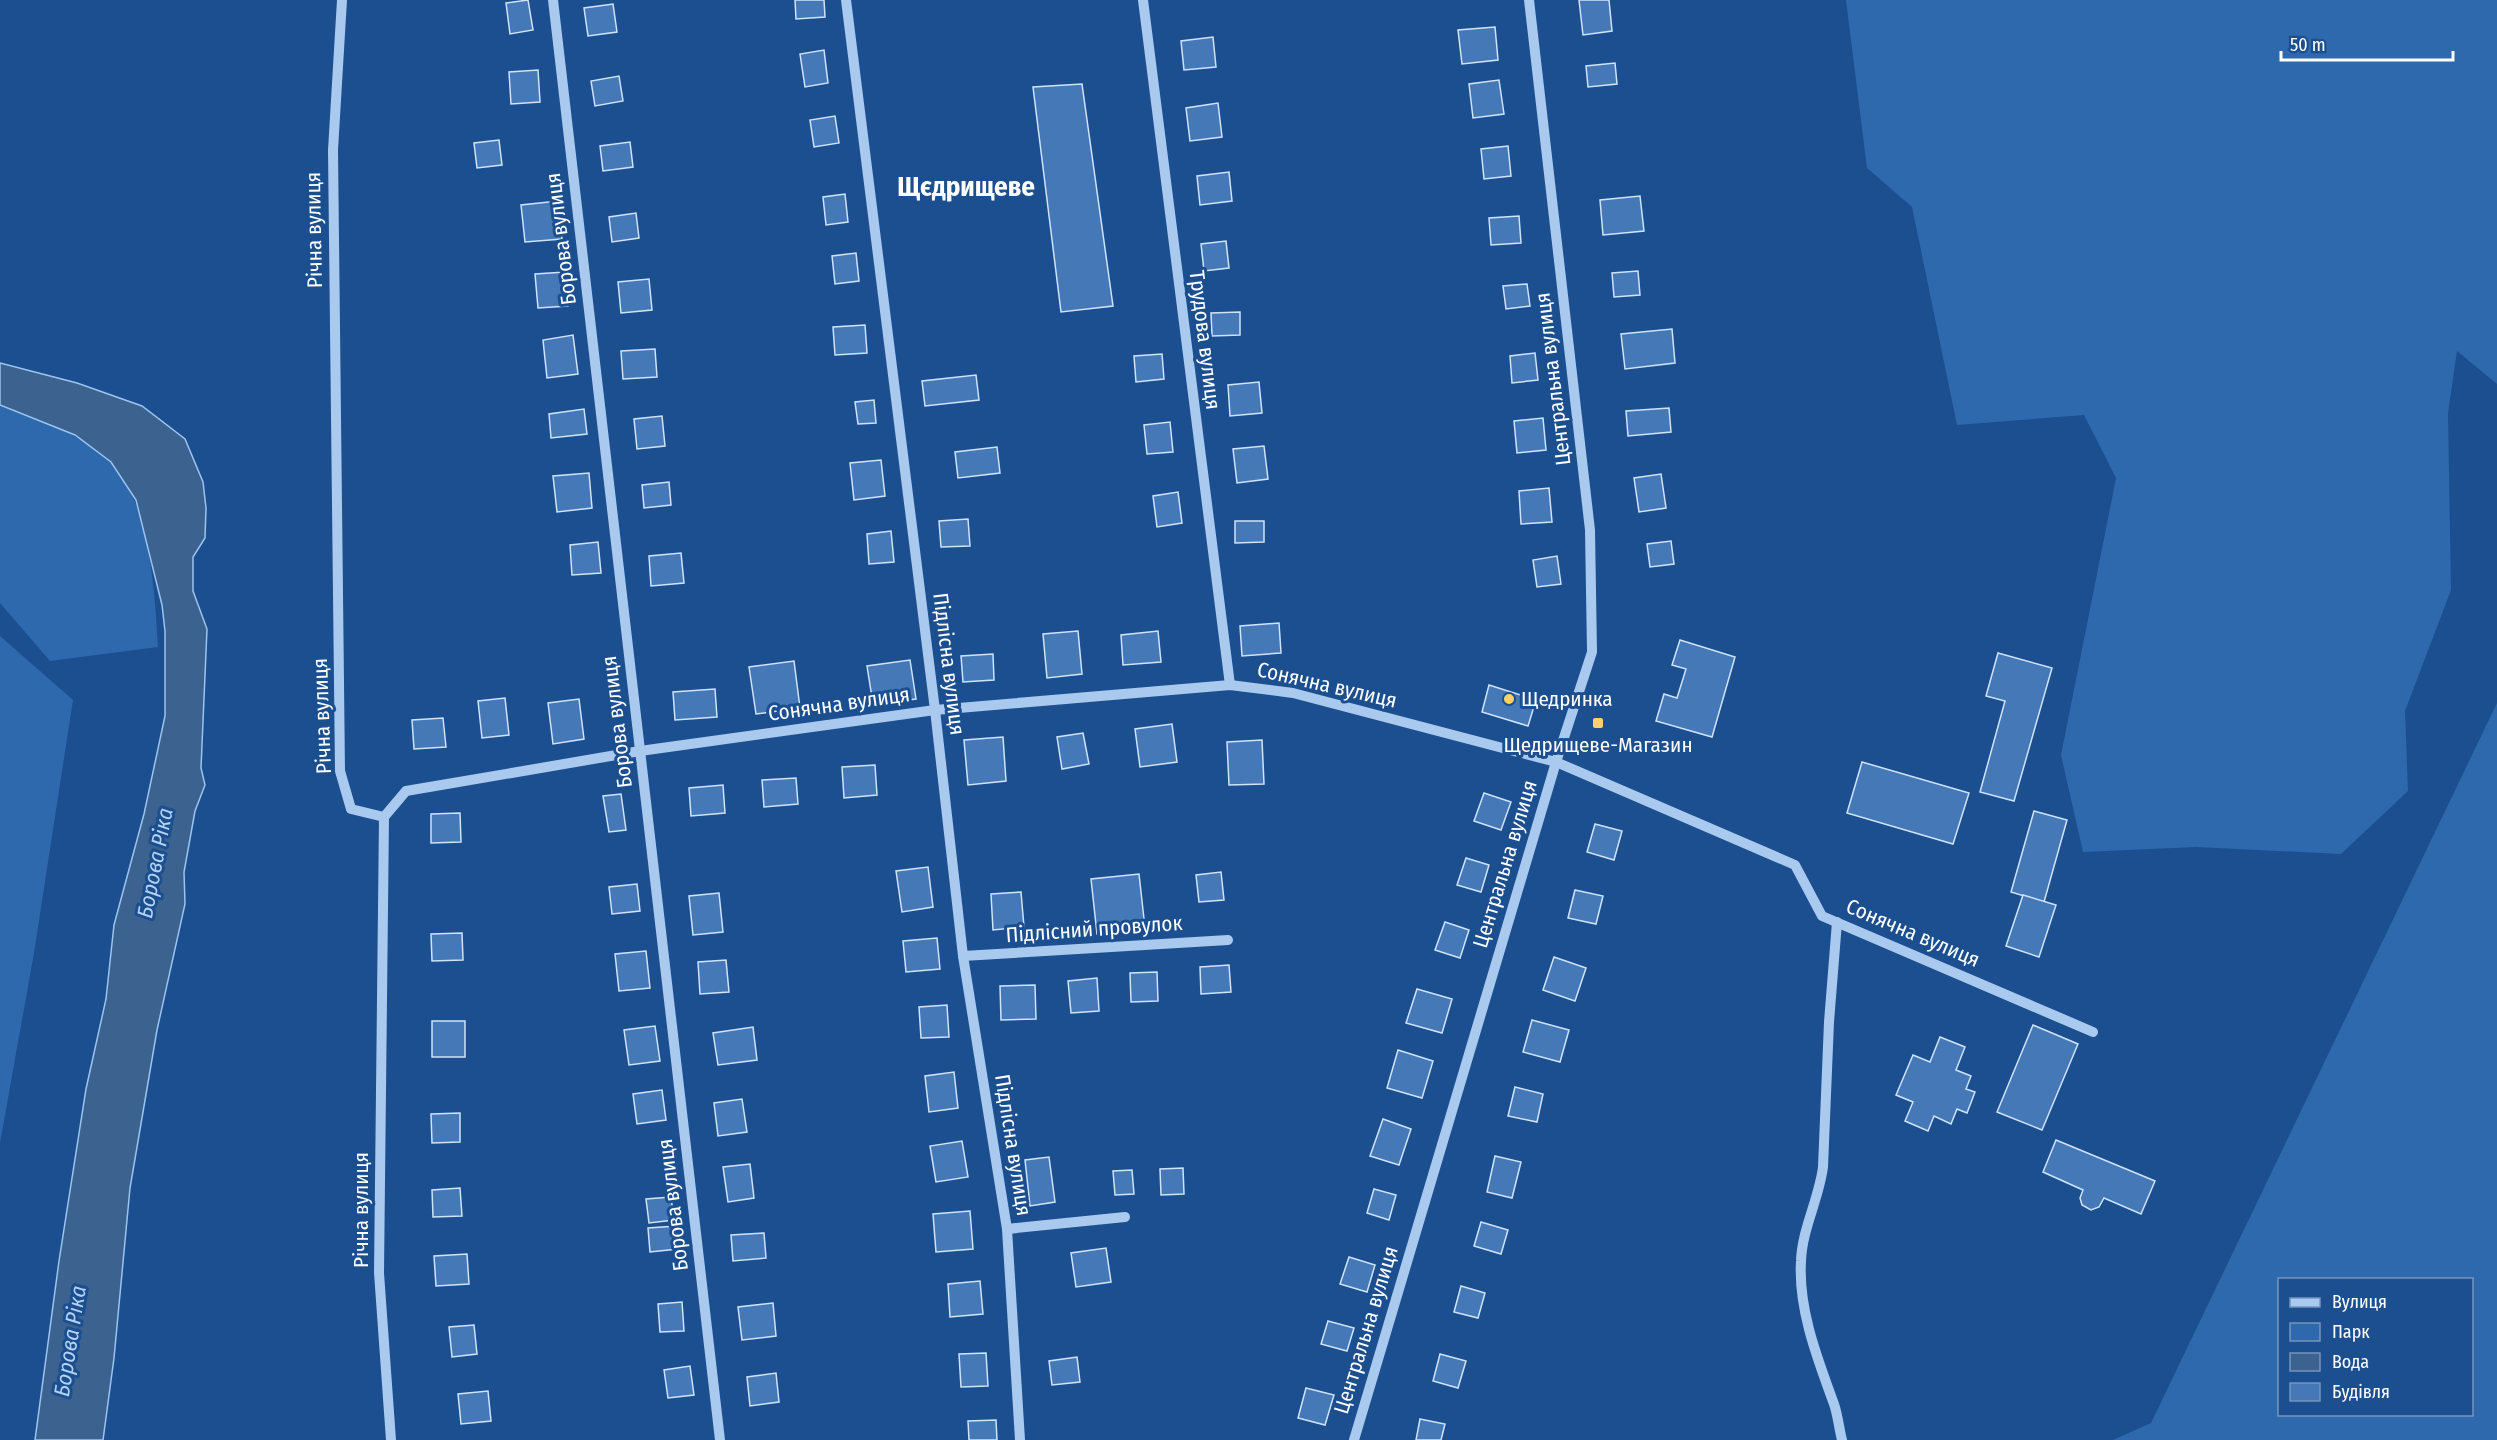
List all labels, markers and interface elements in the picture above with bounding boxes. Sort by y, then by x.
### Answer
scale bar [2281,24,2454,62]
text: 50 m [2290,34,2326,56]
street label: Борова вулиця [540,171,582,307]
district label: Щєдрищеве [897,171,1035,203]
street label: Річна вулиця [300,172,328,288]
street label: Трудова вулиця [1184,269,1226,411]
street label: Центральна вулиця [1529,291,1577,467]
street label: Підлісна вулиця [927,591,971,737]
street label: Борова вулиця [596,654,638,790]
street label: Сонячна вулиця [1255,656,1399,714]
street label: Річна вулиця [307,658,337,774]
street label: Сонячна вулиця [767,681,911,727]
place label: Щедринка [1521,686,1613,712]
marker: Щедринка [1502,692,1516,706]
marker: Щедрищеве-Магазин [1591,716,1605,730]
place label: Щедрищеве-Магазин [1503,732,1693,758]
street label: Центральна вулиця [1467,777,1543,951]
water label: Борова Ріка [131,806,179,920]
street label: Сонячна вулиця [1842,893,1984,973]
street label: Підлісний провулок [1005,910,1183,948]
street label: Підлісна вулиця [989,1072,1037,1218]
street label: Борова вулиця [652,1137,694,1273]
street label: Річна вулиця [348,1152,374,1268]
street label: Центральна вулиця [1328,1243,1404,1417]
legend [2278,1278,2473,1416]
water label: Борова Ріка [48,1284,92,1398]
text: Вулиця [2332,1291,2387,1313]
text: Парк [2332,1321,2370,1343]
text: Вода [2332,1351,2369,1373]
text: Будівля [2332,1381,2390,1403]

